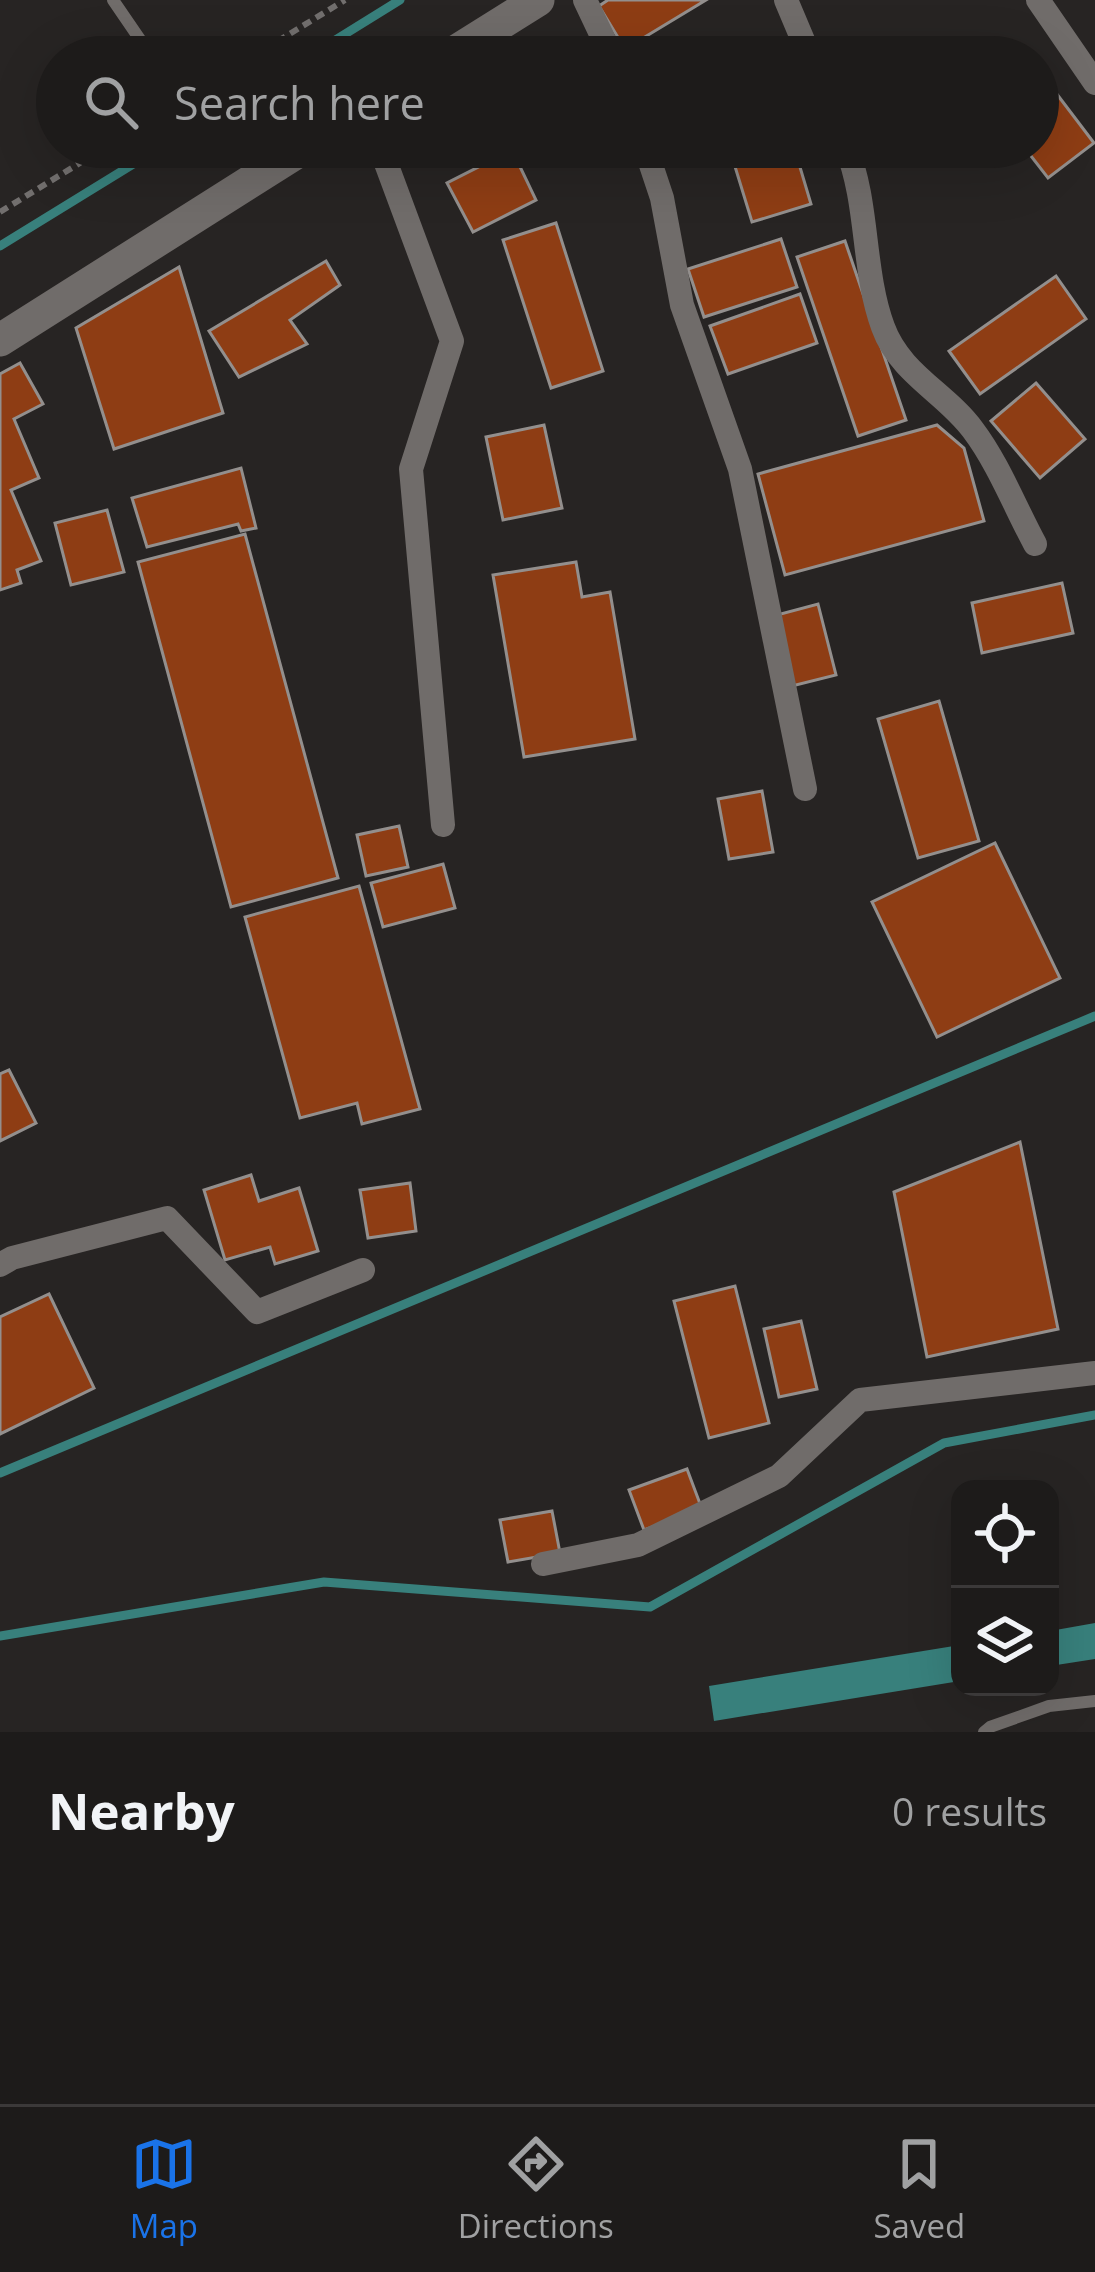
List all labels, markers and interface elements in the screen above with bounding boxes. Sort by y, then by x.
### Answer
search box [36,36,1059,168]
icon: search [78,69,144,135]
text: Search here [174,72,425,133]
map controls [951,1480,1059,1696]
button: locate [951,1480,1059,1588]
button: layers [951,1588,1059,1696]
text: Nearby [48,1775,235,1845]
text: 0 results [892,1784,1047,1837]
tab: Map [130,2131,198,2248]
tab: Directions [458,2131,614,2248]
tab: Saved [873,2131,965,2248]

